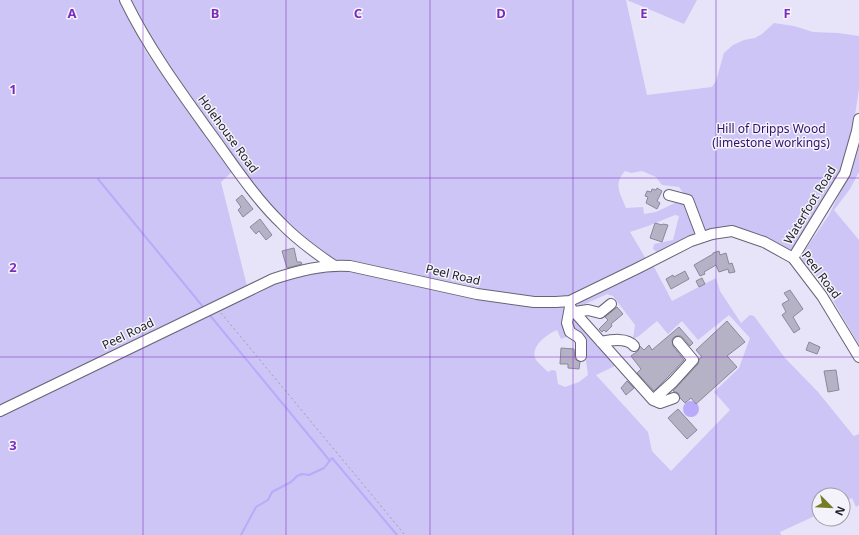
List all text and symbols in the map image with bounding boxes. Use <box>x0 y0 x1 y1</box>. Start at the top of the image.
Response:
text: A <box>68 4 77 22</box>
text: B <box>211 4 219 22</box>
text: C <box>354 4 362 22</box>
text: D <box>496 4 506 22</box>
text: E <box>640 4 648 22</box>
text: F <box>783 4 791 22</box>
text: 1 <box>9 80 17 98</box>
street label: Holehouse Road <box>194 91 262 176</box>
park label: Hill of Dripps Wood (limestone workings) <box>712 120 830 151</box>
street label: Waterfoot Road <box>779 162 840 247</box>
street label: Peel Road <box>798 247 845 302</box>
text: 2 <box>9 258 17 276</box>
street label: Peel Road <box>424 260 482 289</box>
street label: Peel Road <box>99 314 157 353</box>
text: 3 <box>9 436 17 454</box>
north arrow <box>811 487 851 527</box>
text: N <box>832 504 849 518</box>

